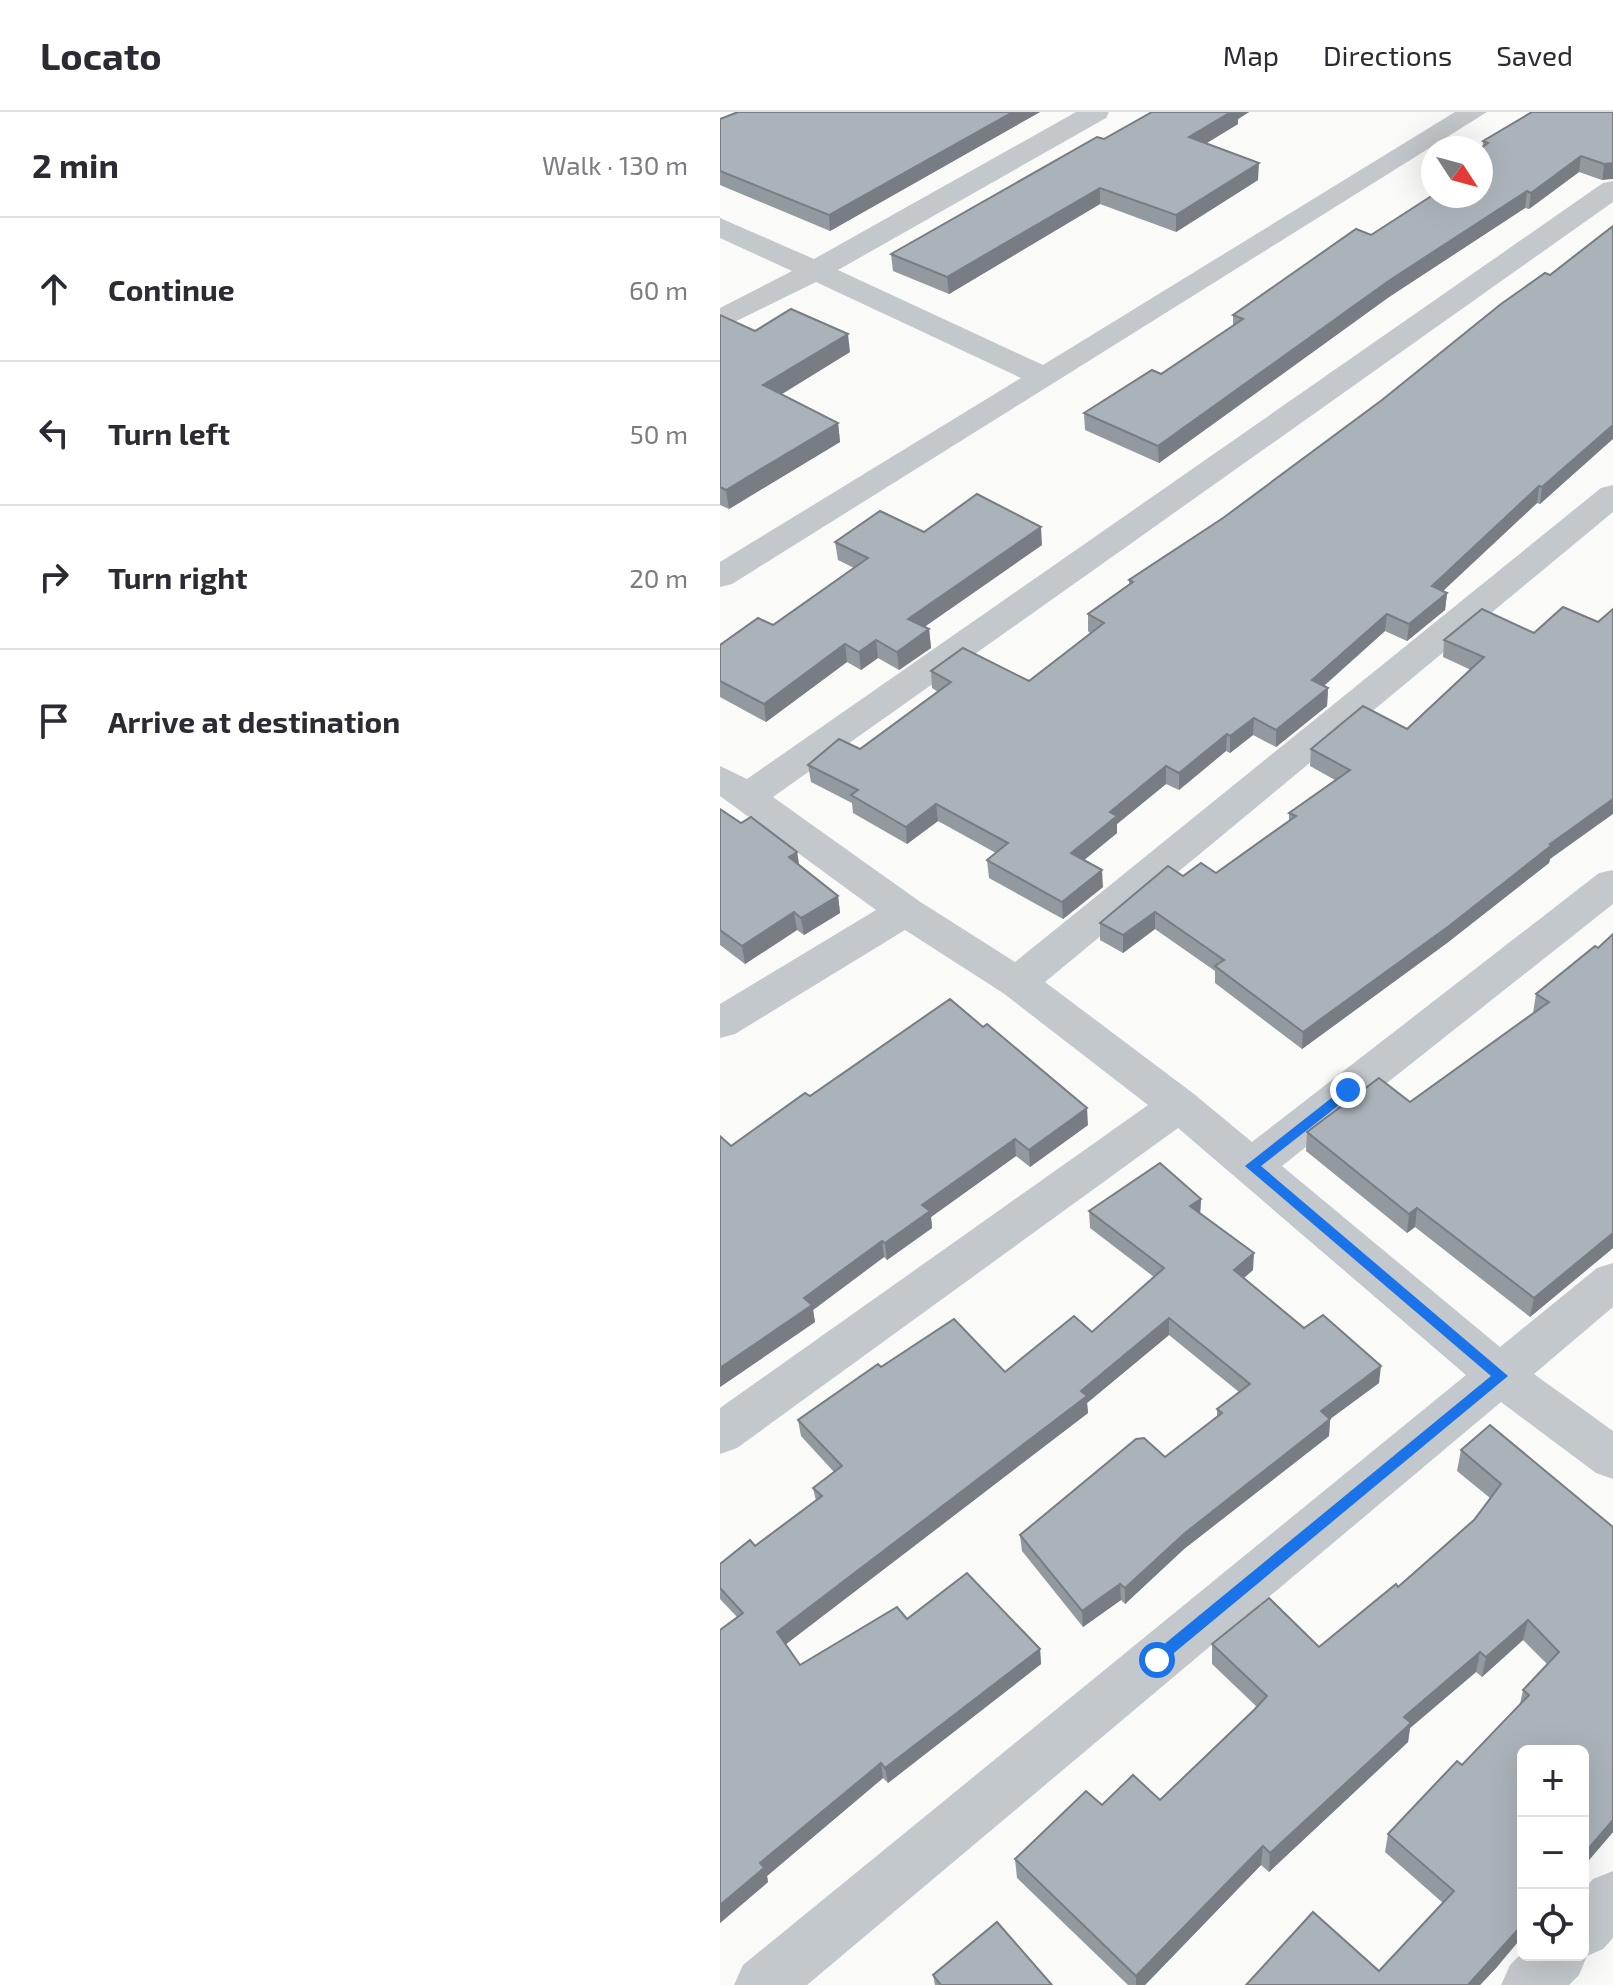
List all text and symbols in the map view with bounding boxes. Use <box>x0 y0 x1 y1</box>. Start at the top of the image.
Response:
text: Locato <box>40 32 162 78</box>
text: Map <box>1223 38 1279 72</box>
text: Directions <box>1323 38 1452 72</box>
text: Saved <box>1496 38 1573 72</box>
north arrow <box>1421 136 1493 208</box>
text: 2 min <box>32 144 119 185</box>
text: Walk · 130 m <box>542 149 688 180</box>
icon: ahead <box>32 267 76 311</box>
text: Continue <box>108 271 235 307</box>
text: 60 m <box>629 274 688 305</box>
icon: left <box>32 411 76 455</box>
text: Turn left <box>108 415 230 451</box>
text: 50 m <box>630 418 688 449</box>
icon: right <box>32 555 76 599</box>
text: Turn right <box>108 559 248 595</box>
text: 20 m <box>629 562 688 593</box>
icon: arrive <box>32 699 76 743</box>
text: Arrive at destination <box>108 703 400 739</box>
route end <box>1330 1072 1366 1108</box>
route start <box>1139 1642 1175 1678</box>
map controls <box>1517 1745 1589 1961</box>
button: + <box>1517 1745 1589 1817</box>
button: − <box>1517 1817 1589 1889</box>
button: locate <box>1517 1889 1589 1961</box>

